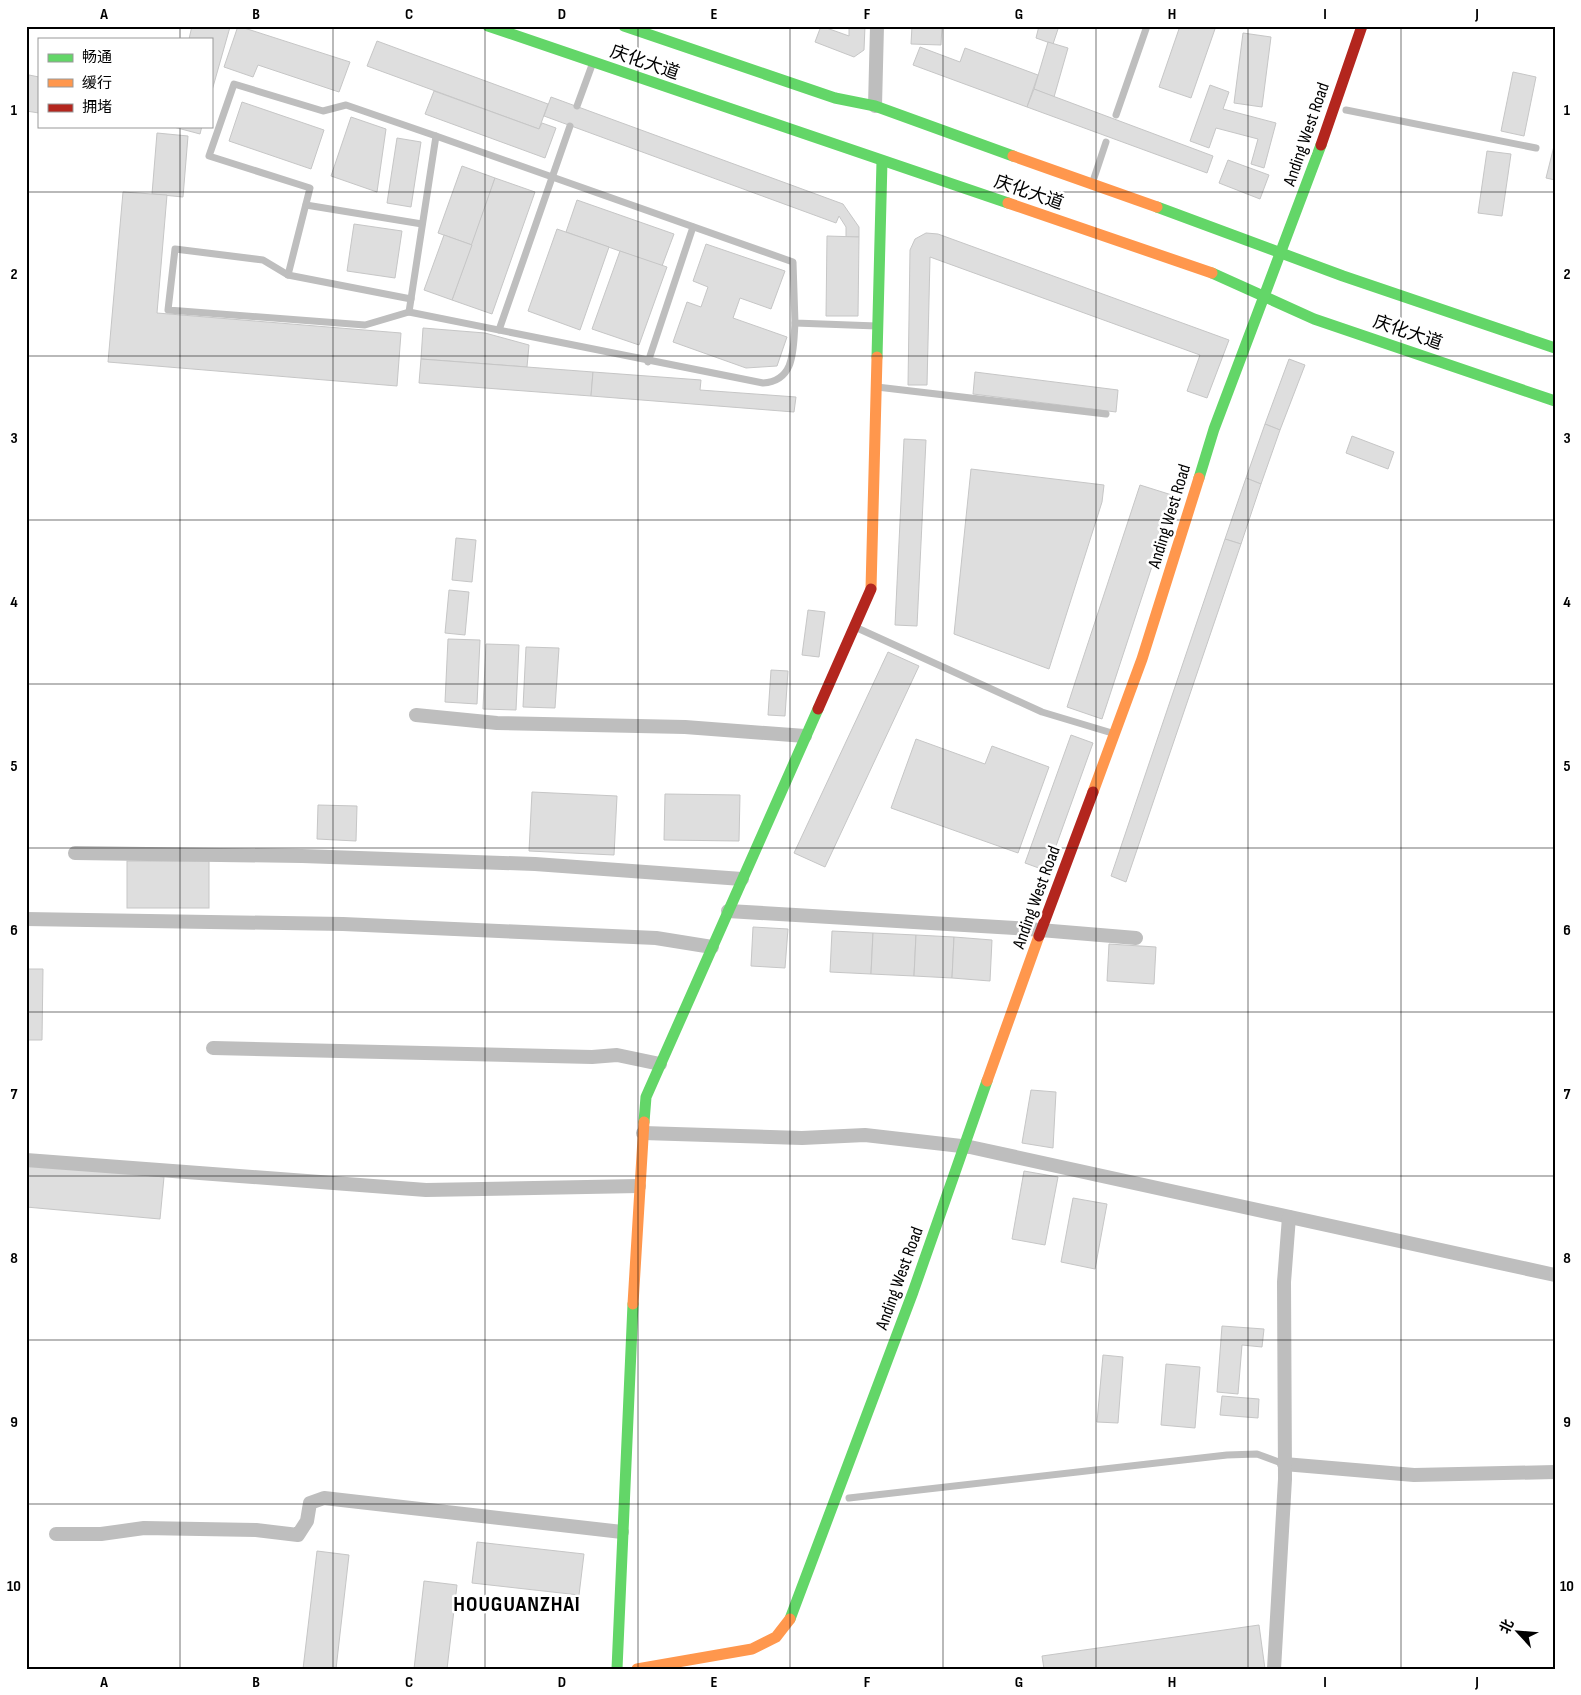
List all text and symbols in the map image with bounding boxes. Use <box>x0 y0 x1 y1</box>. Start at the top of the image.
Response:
text: A <box>99 5 108 24</box>
text: B <box>252 5 260 24</box>
text: C <box>405 5 413 24</box>
text: D <box>558 5 566 24</box>
text: E <box>711 5 718 24</box>
text: F <box>864 5 871 24</box>
text: G <box>1015 5 1023 24</box>
text: H <box>1168 5 1176 24</box>
text: I <box>1323 5 1327 24</box>
text: J <box>1474 5 1479 24</box>
legend <box>38 38 212 128</box>
street label: 庆化大道 <box>607 41 682 84</box>
text: 畅通 <box>82 48 112 67</box>
text: 缓行 <box>82 74 112 93</box>
street label: Anding West Road <box>1279 80 1334 189</box>
text: 拥堵 <box>82 98 112 117</box>
text: 1 <box>11 101 18 120</box>
text: 1 <box>1564 101 1571 120</box>
street label: 庆化大道 <box>991 171 1066 214</box>
text: 2 <box>10 265 18 284</box>
text: 2 <box>1563 265 1571 284</box>
street label: 庆化大道 <box>1370 311 1445 354</box>
text: 3 <box>10 429 18 448</box>
text: 3 <box>1563 429 1571 448</box>
street label: Anding West Road <box>1143 462 1195 572</box>
text: 4 <box>10 593 18 612</box>
text: 4 <box>1563 593 1571 612</box>
text: 5 <box>10 757 18 776</box>
text: 5 <box>1563 757 1571 776</box>
street label: Anding West Road <box>1008 843 1065 952</box>
text: 6 <box>10 921 18 940</box>
text: 6 <box>1563 921 1571 940</box>
text: 7 <box>11 1085 18 1104</box>
text: 7 <box>1564 1085 1571 1104</box>
street label: Anding West Road <box>871 1224 928 1333</box>
text: 8 <box>10 1249 18 1268</box>
text: 8 <box>1563 1249 1571 1268</box>
text: 9 <box>10 1413 18 1432</box>
text: 9 <box>1563 1413 1571 1432</box>
text: 10 <box>7 1577 21 1596</box>
text: 10 <box>1560 1577 1574 1596</box>
district label: HOUGUANZHAI <box>453 1591 581 1618</box>
north arrow <box>1494 1608 1544 1658</box>
text: 北 <box>1496 1617 1517 1637</box>
text: A <box>99 1673 108 1692</box>
text: B <box>252 1673 260 1692</box>
text: C <box>405 1673 413 1692</box>
text: D <box>558 1673 566 1692</box>
text: E <box>711 1673 718 1692</box>
text: F <box>864 1673 871 1692</box>
text: G <box>1015 1673 1023 1692</box>
text: H <box>1168 1673 1176 1692</box>
text: I <box>1323 1673 1327 1692</box>
text: J <box>1474 1673 1479 1692</box>

